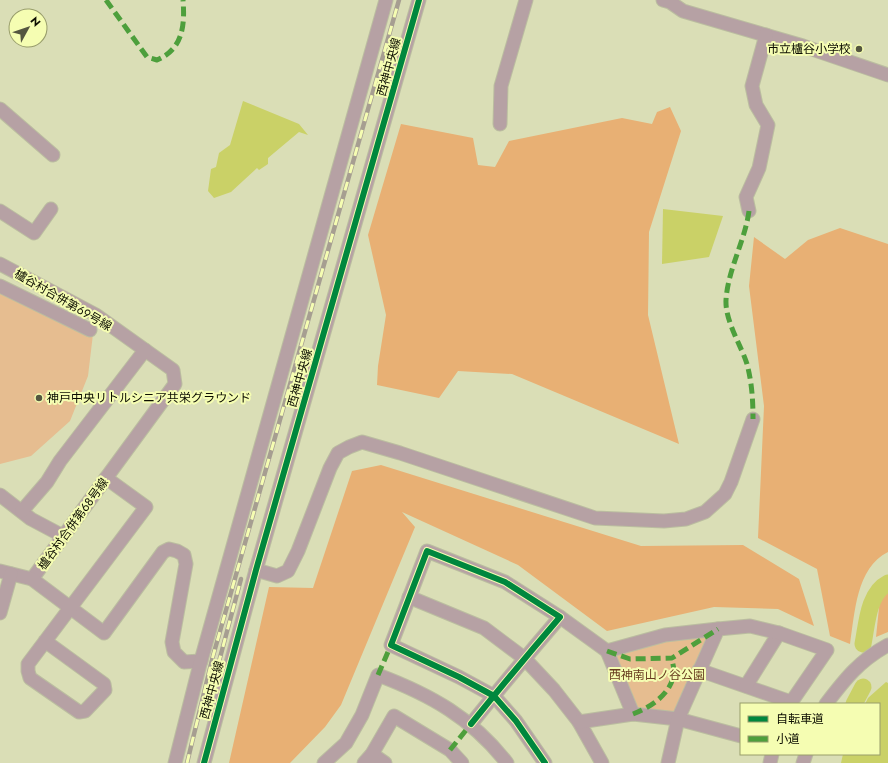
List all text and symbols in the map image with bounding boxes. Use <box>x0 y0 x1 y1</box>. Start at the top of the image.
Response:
north arrow <box>8 8 48 48</box>
text: N <box>27 13 45 30</box>
street label: 西神中央線 <box>373 36 405 98</box>
place label: 市立櫨谷小学校 <box>767 40 851 58</box>
marker: 市立櫨谷小学校 <box>854 44 864 54</box>
street label: 櫨谷村合併第６９号線 <box>11 265 115 335</box>
street label: 西神中央線 <box>283 347 317 409</box>
place label: 神戸中央リトルシニア共栄グラウンド <box>47 389 251 407</box>
marker: 神戸中央リトルシニア共栄グラウンド <box>34 393 44 403</box>
street label: 櫨谷村合併第６８号線 <box>33 474 113 574</box>
street label: 西神中央線 <box>196 659 228 721</box>
park label: 西神南山ノ谷公園 <box>609 666 705 684</box>
legend <box>740 703 880 755</box>
text: 自転車道 <box>776 710 824 728</box>
text: 小道 <box>776 730 800 748</box>

